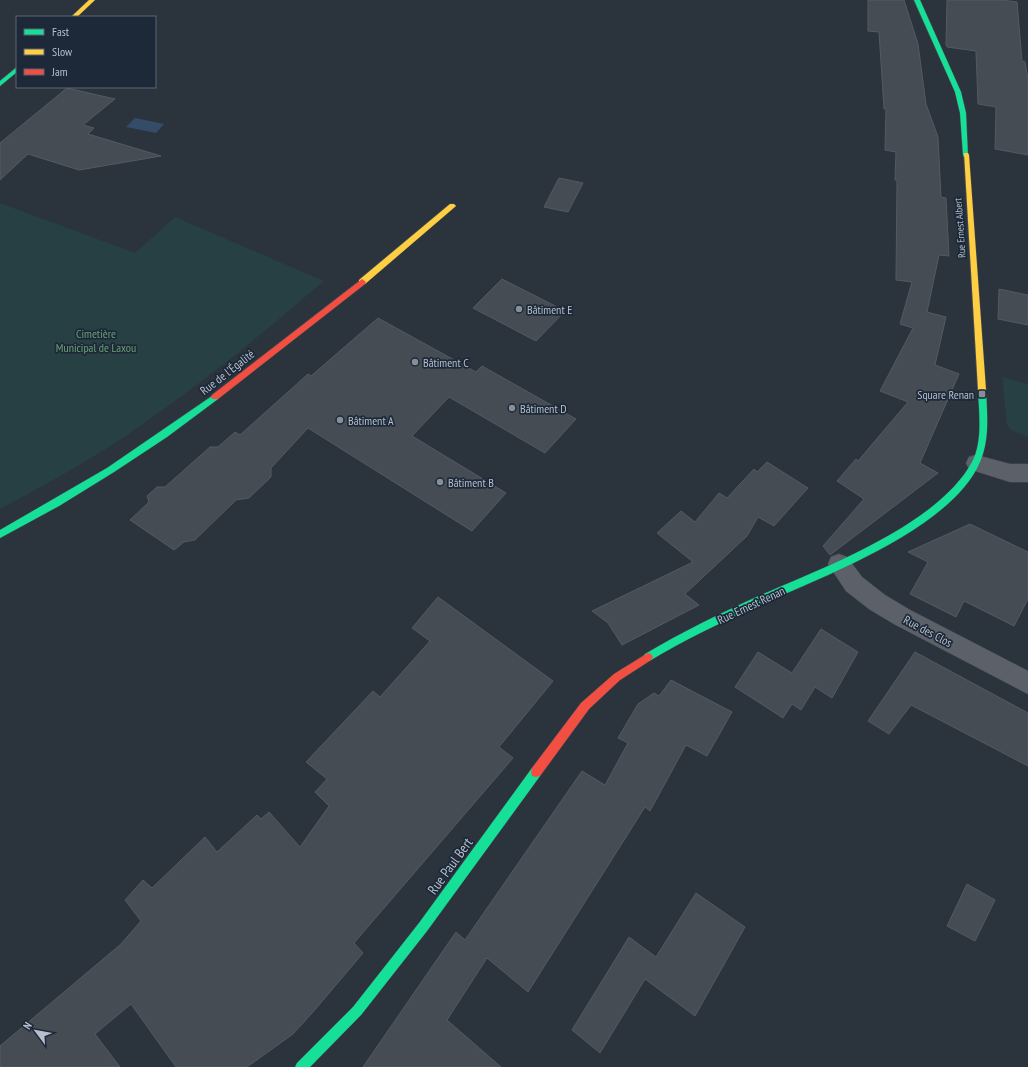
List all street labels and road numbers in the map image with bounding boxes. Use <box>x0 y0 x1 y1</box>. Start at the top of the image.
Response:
street label: Rue Ernest Albert <box>951 197 969 258</box>
street label: Rue de l'Égalité <box>197 346 257 398</box>
street label: Rue Ernest Renan <box>715 583 787 627</box>
street label: Rue des Clos <box>901 612 955 650</box>
street label: Rue Paul Bert <box>423 834 477 898</box>

